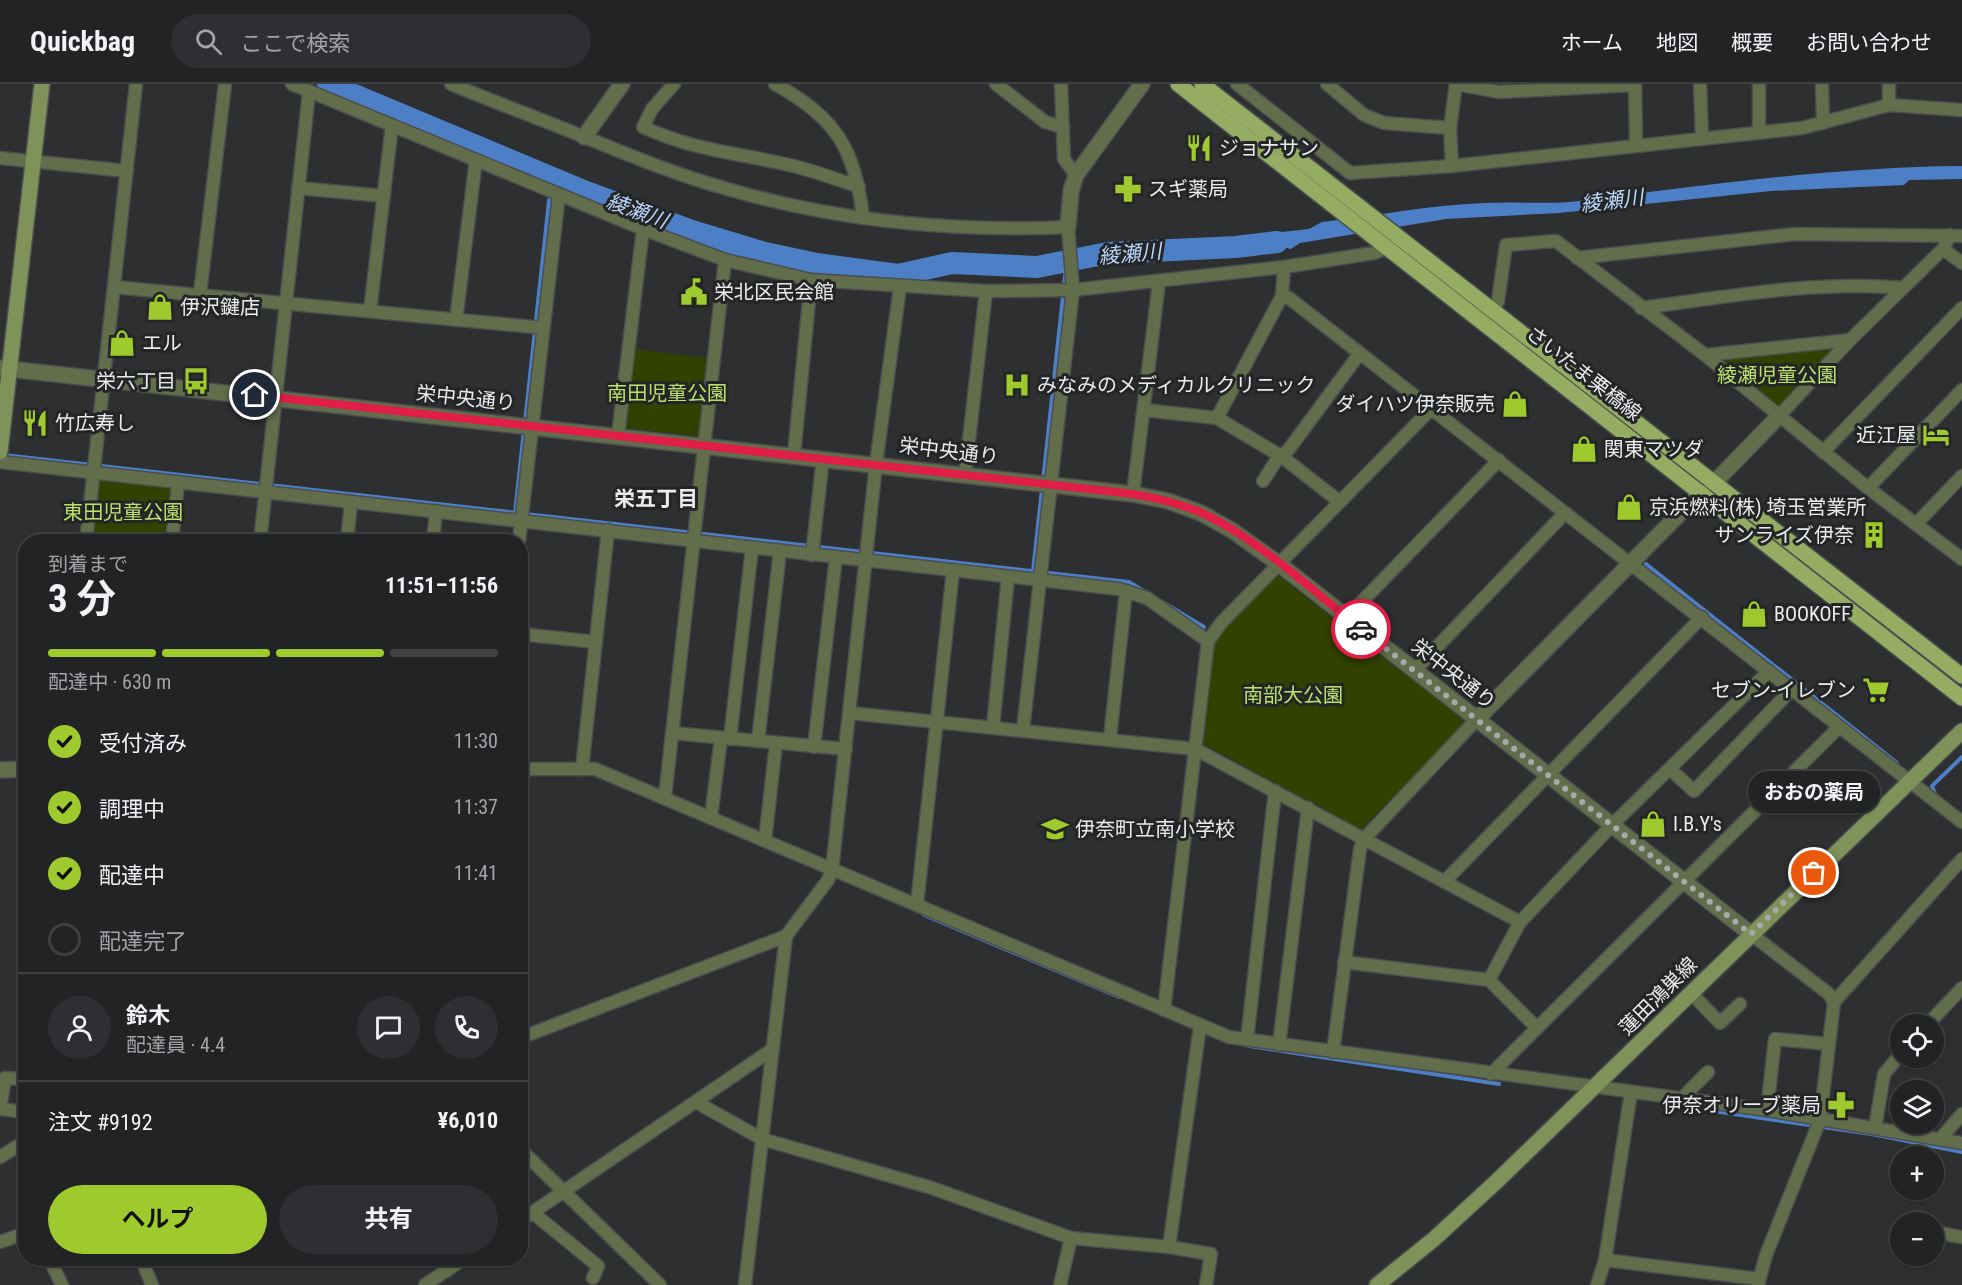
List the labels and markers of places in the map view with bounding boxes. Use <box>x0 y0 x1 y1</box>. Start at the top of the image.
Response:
restaurant icon: ジョナサン <box>1184 133 1214 163</box>
place label: ジョナサン <box>1219 136 1319 160</box>
pharmacy icon: スギ薬局 <box>1113 174 1143 204</box>
place label: スギ薬局 <box>1148 177 1228 201</box>
public building icon: 栄北区民会館 <box>679 277 709 307</box>
place label: 栄北区民会館 <box>714 280 834 304</box>
shop icon: 伊沢鍵店 <box>145 292 175 322</box>
place label: 伊沢鍵店 <box>180 295 260 319</box>
shop icon: エル <box>107 328 137 358</box>
place label: エル <box>142 331 182 355</box>
bus stop icon: 栄六丁目 <box>181 366 211 396</box>
place label: 栄六丁目 <box>96 369 176 393</box>
pin <box>229 369 280 420</box>
hospital icon: みなみのメディカルクリニック <box>1002 370 1032 400</box>
place label: みなみのメディカルクリニック <box>1037 373 1316 397</box>
shop icon: ダイハツ伊奈販売 <box>1500 389 1530 419</box>
place label: ダイハツ伊奈販売 <box>1335 392 1495 416</box>
restaurant icon: 竹広寿し <box>20 408 50 438</box>
place label: 竹広寿し <box>55 411 135 435</box>
hotel icon: 近江屋 <box>1921 420 1951 450</box>
place label: 近江屋 <box>1856 423 1916 447</box>
shop icon: 関東マツダ <box>1569 434 1599 464</box>
place label: 関東マツダ <box>1604 437 1704 461</box>
shop icon: 京浜燃料(株) 埼玉営業所 <box>1614 492 1644 522</box>
place label: 京浜燃料(株) 埼玉営業所 <box>1649 495 1866 519</box>
building icon: サンライズ伊奈 <box>1859 520 1889 550</box>
place label: サンライズ伊奈 <box>1715 523 1854 547</box>
shop icon: BOOKOFF <box>1739 599 1769 629</box>
place label: BOOKOFF <box>1774 602 1851 626</box>
supermarket icon: セブン-イレブン <box>1861 675 1891 705</box>
place label: セブン-イレブン <box>1711 678 1856 702</box>
callout: おおの薬局 <box>1748 771 1880 813</box>
shop icon: I.B.Y's <box>1638 809 1668 839</box>
place label: I.B.Y's <box>1673 812 1722 836</box>
school or university icon: 伊奈町立南小学校 <box>1040 814 1070 844</box>
place label: 伊奈町立南小学校 <box>1075 817 1235 841</box>
pin <box>1788 847 1839 898</box>
pharmacy icon: 伊奈オリーブ薬局 <box>1826 1090 1856 1120</box>
place label: 伊奈オリーブ薬局 <box>1662 1093 1821 1117</box>

